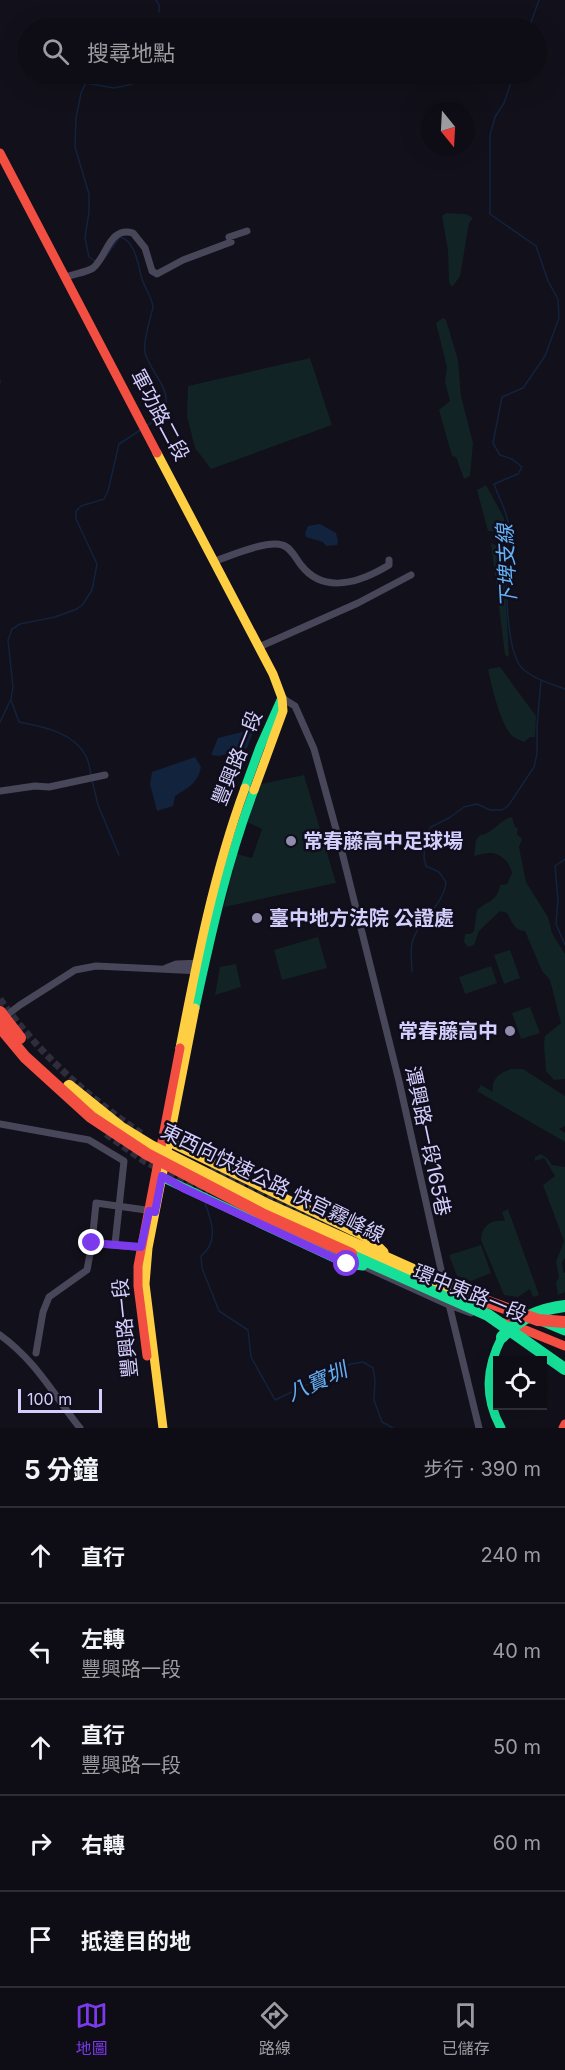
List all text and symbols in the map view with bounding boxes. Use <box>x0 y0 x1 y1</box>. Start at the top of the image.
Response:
search box <box>18 18 547 84</box>
icon: search <box>39 35 72 68</box>
text: 搜尋地點 <box>87 40 175 66</box>
north arrow <box>421 102 475 156</box>
street label: 軍功路二段 <box>126 365 194 465</box>
water label: 下埤支線 <box>492 521 521 609</box>
street label: 豐興路一段 <box>207 707 267 809</box>
place label: 常春藤高中足球場 <box>303 829 463 853</box>
marker: 常春藤高中足球場 <box>284 834 298 848</box>
place label: 臺中地方法院 公證處 <box>269 906 454 930</box>
marker: 臺中地方法院 公證處 <box>250 911 264 925</box>
place label: 常春藤高中 <box>398 1019 498 1043</box>
marker: 常春藤高中 <box>503 1024 517 1038</box>
street label: 潭興路一段165巷 <box>400 1064 456 1218</box>
street label: 東西向快速公路 快官霧峰線 <box>157 1118 389 1248</box>
route end <box>78 1229 104 1255</box>
route start <box>333 1250 359 1276</box>
street label: 環中東路一段 <box>410 1259 530 1327</box>
street label: 豐興路一段 <box>108 1277 142 1379</box>
water label: 八寶圳 <box>283 1356 353 1406</box>
map controls <box>493 1356 547 1410</box>
button: locate <box>493 1356 547 1410</box>
scale bar <box>18 1386 102 1414</box>
text: 100 m <box>27 1389 72 1409</box>
text: 5 分鐘 <box>24 1454 99 1485</box>
text: 步行 · 390 m <box>423 1457 541 1481</box>
icon: ahead <box>24 1539 57 1572</box>
text: 240 m <box>480 1543 541 1567</box>
text: 直行 <box>81 1544 125 1570</box>
text: 左轉 <box>81 1626 125 1652</box>
icon: left <box>24 1635 57 1668</box>
text: 40 m <box>492 1639 541 1663</box>
text: 豐興路一段 <box>81 1657 181 1681</box>
text: 直行 <box>81 1722 125 1748</box>
icon: ahead <box>24 1731 57 1764</box>
text: 50 m <box>493 1735 541 1759</box>
text: 豐興路一段 <box>81 1753 181 1777</box>
icon: right <box>24 1827 57 1860</box>
text: 60 m <box>493 1831 541 1855</box>
text: 右轉 <box>81 1832 125 1858</box>
icon: arrive <box>24 1923 57 1956</box>
text: 抵達目的地 <box>81 1928 191 1954</box>
tab: 地圖 <box>75 1999 108 2059</box>
tab: 路線 <box>258 1999 291 2059</box>
tab: 已儲存 <box>442 1999 490 2059</box>

